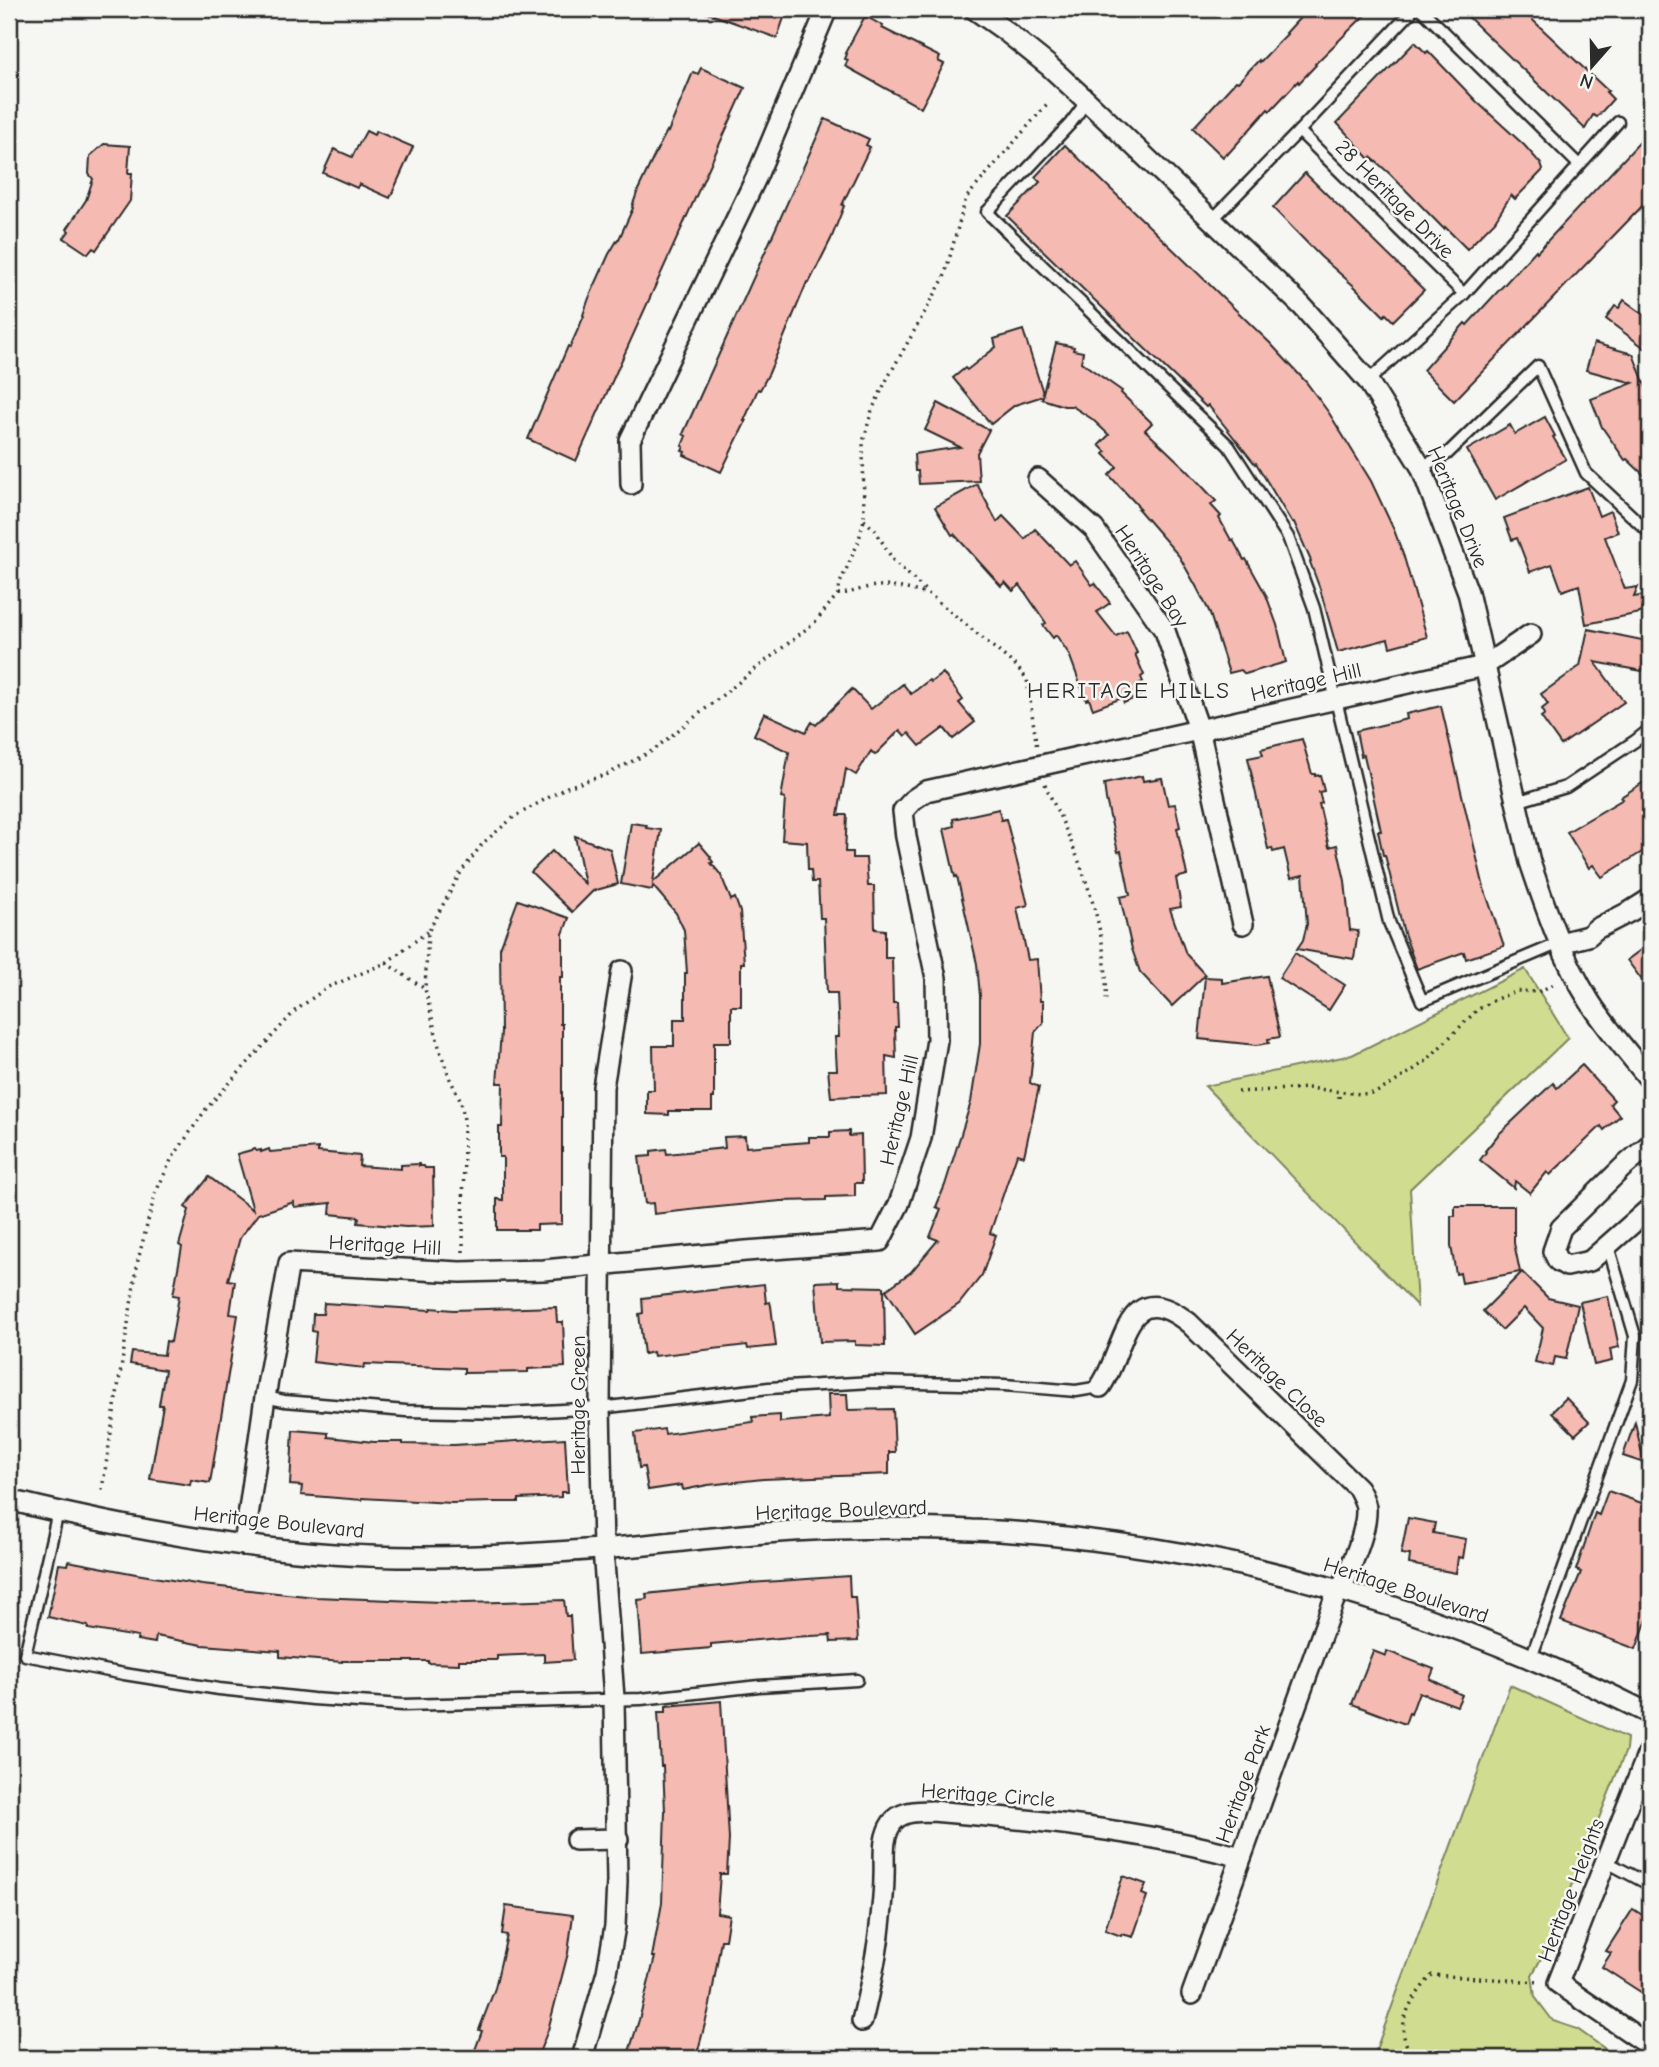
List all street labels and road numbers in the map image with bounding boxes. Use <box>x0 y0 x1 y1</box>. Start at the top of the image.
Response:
street label: 28 Heritage Drive <box>1331 135 1459 263</box>
street label: Heritage Drive <box>1423 443 1493 571</box>
street label: Heritage Bay <box>1110 520 1194 632</box>
street label: Heritage Hill <box>1248 658 1364 706</box>
street label: Heritage Hill <box>875 1052 923 1168</box>
street label: Heritage Hill <box>328 1230 442 1260</box>
street label: Heritage Close <box>1221 1324 1333 1432</box>
street label: Heritage Green <box>566 1335 590 1475</box>
street label: Heritage Boulevard <box>755 1495 927 1525</box>
street label: Heritage Boulevard <box>192 1501 366 1543</box>
street label: Heritage Boulevard <box>1321 1552 1491 1628</box>
street label: Heritage Park <box>1211 1722 1275 1846</box>
street label: Heritage Circle <box>920 1778 1056 1812</box>
street label: Heritage Heights <box>1533 1815 1609 1965</box>

